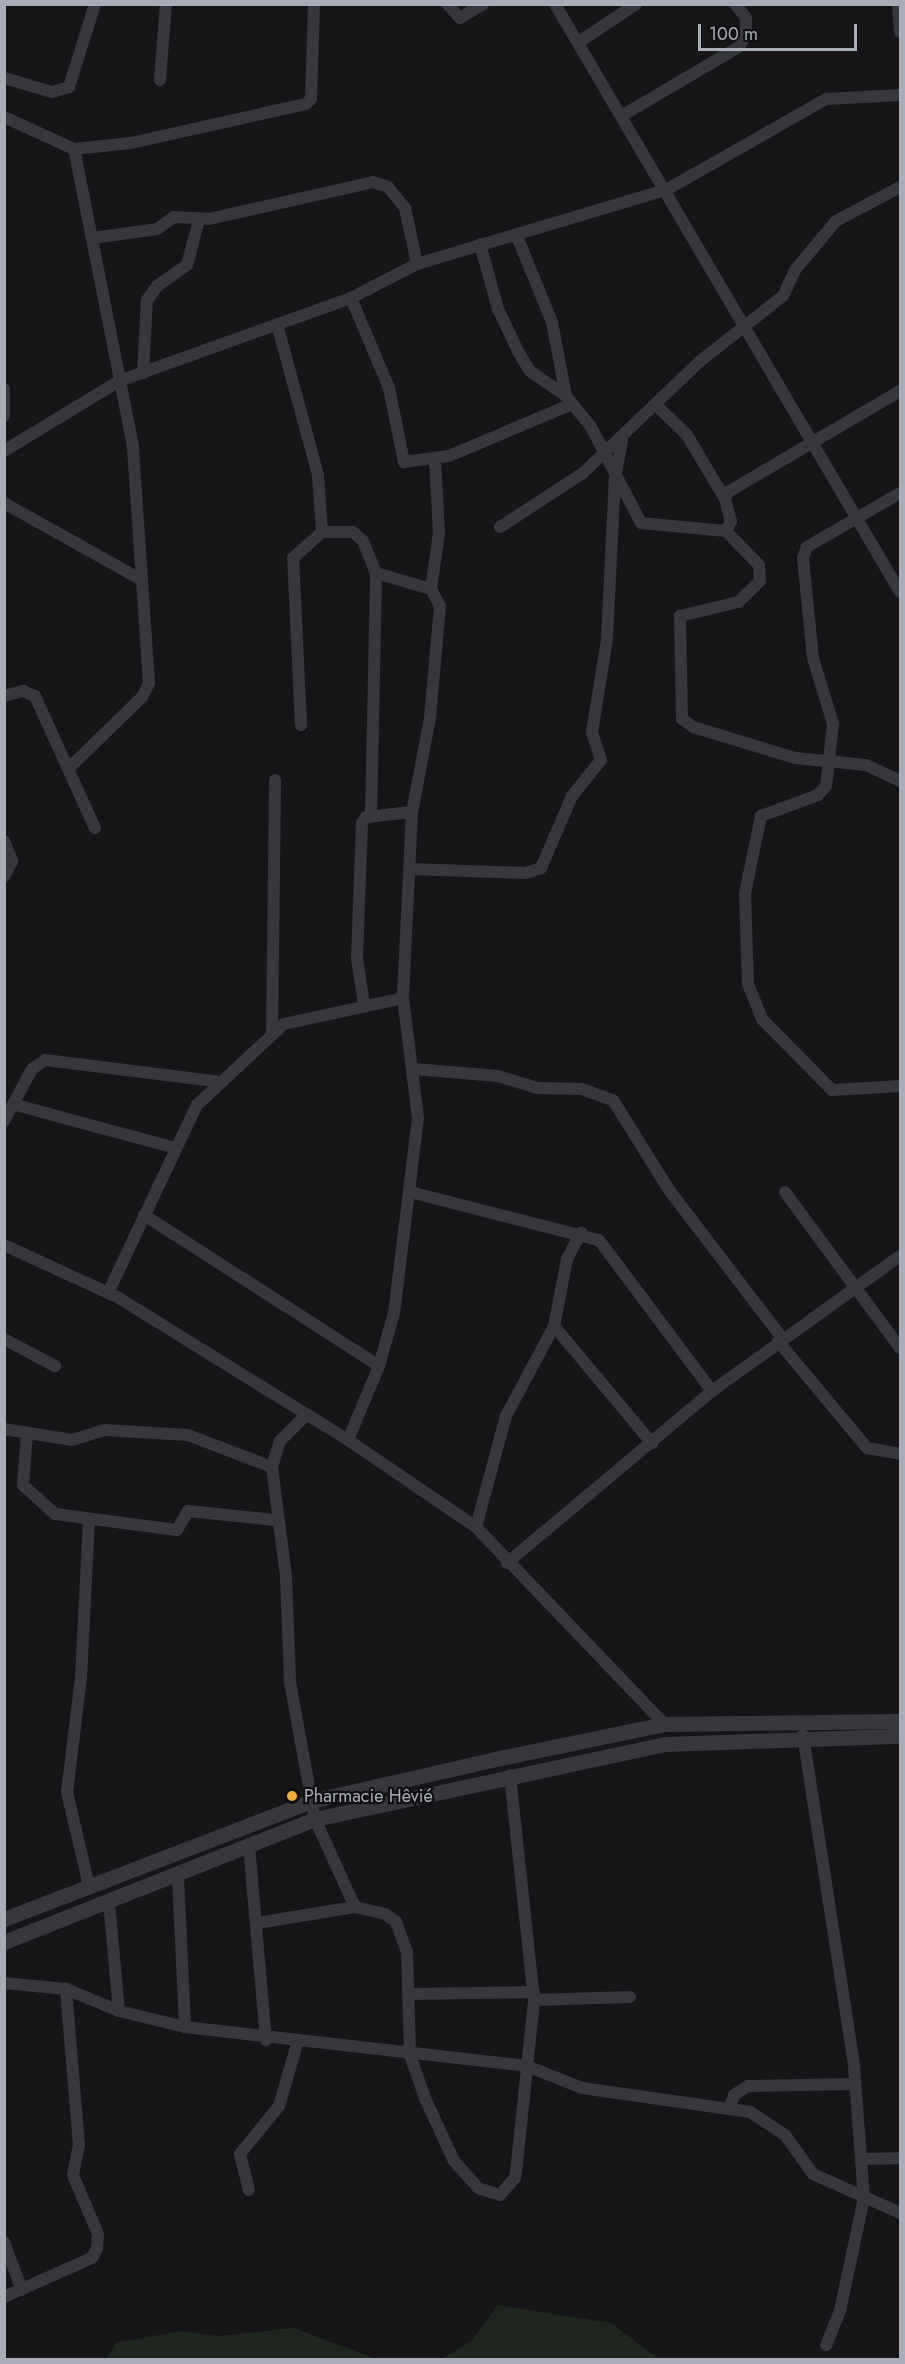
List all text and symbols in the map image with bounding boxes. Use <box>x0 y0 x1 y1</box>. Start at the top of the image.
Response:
scale bar <box>701 12 860 50</box>
text: 100 m <box>709 21 758 47</box>
place label: Pharmacie Hêvié <box>304 1785 433 1807</box>
marker: Pharmacie Hêvié <box>285 1789 299 1803</box>

